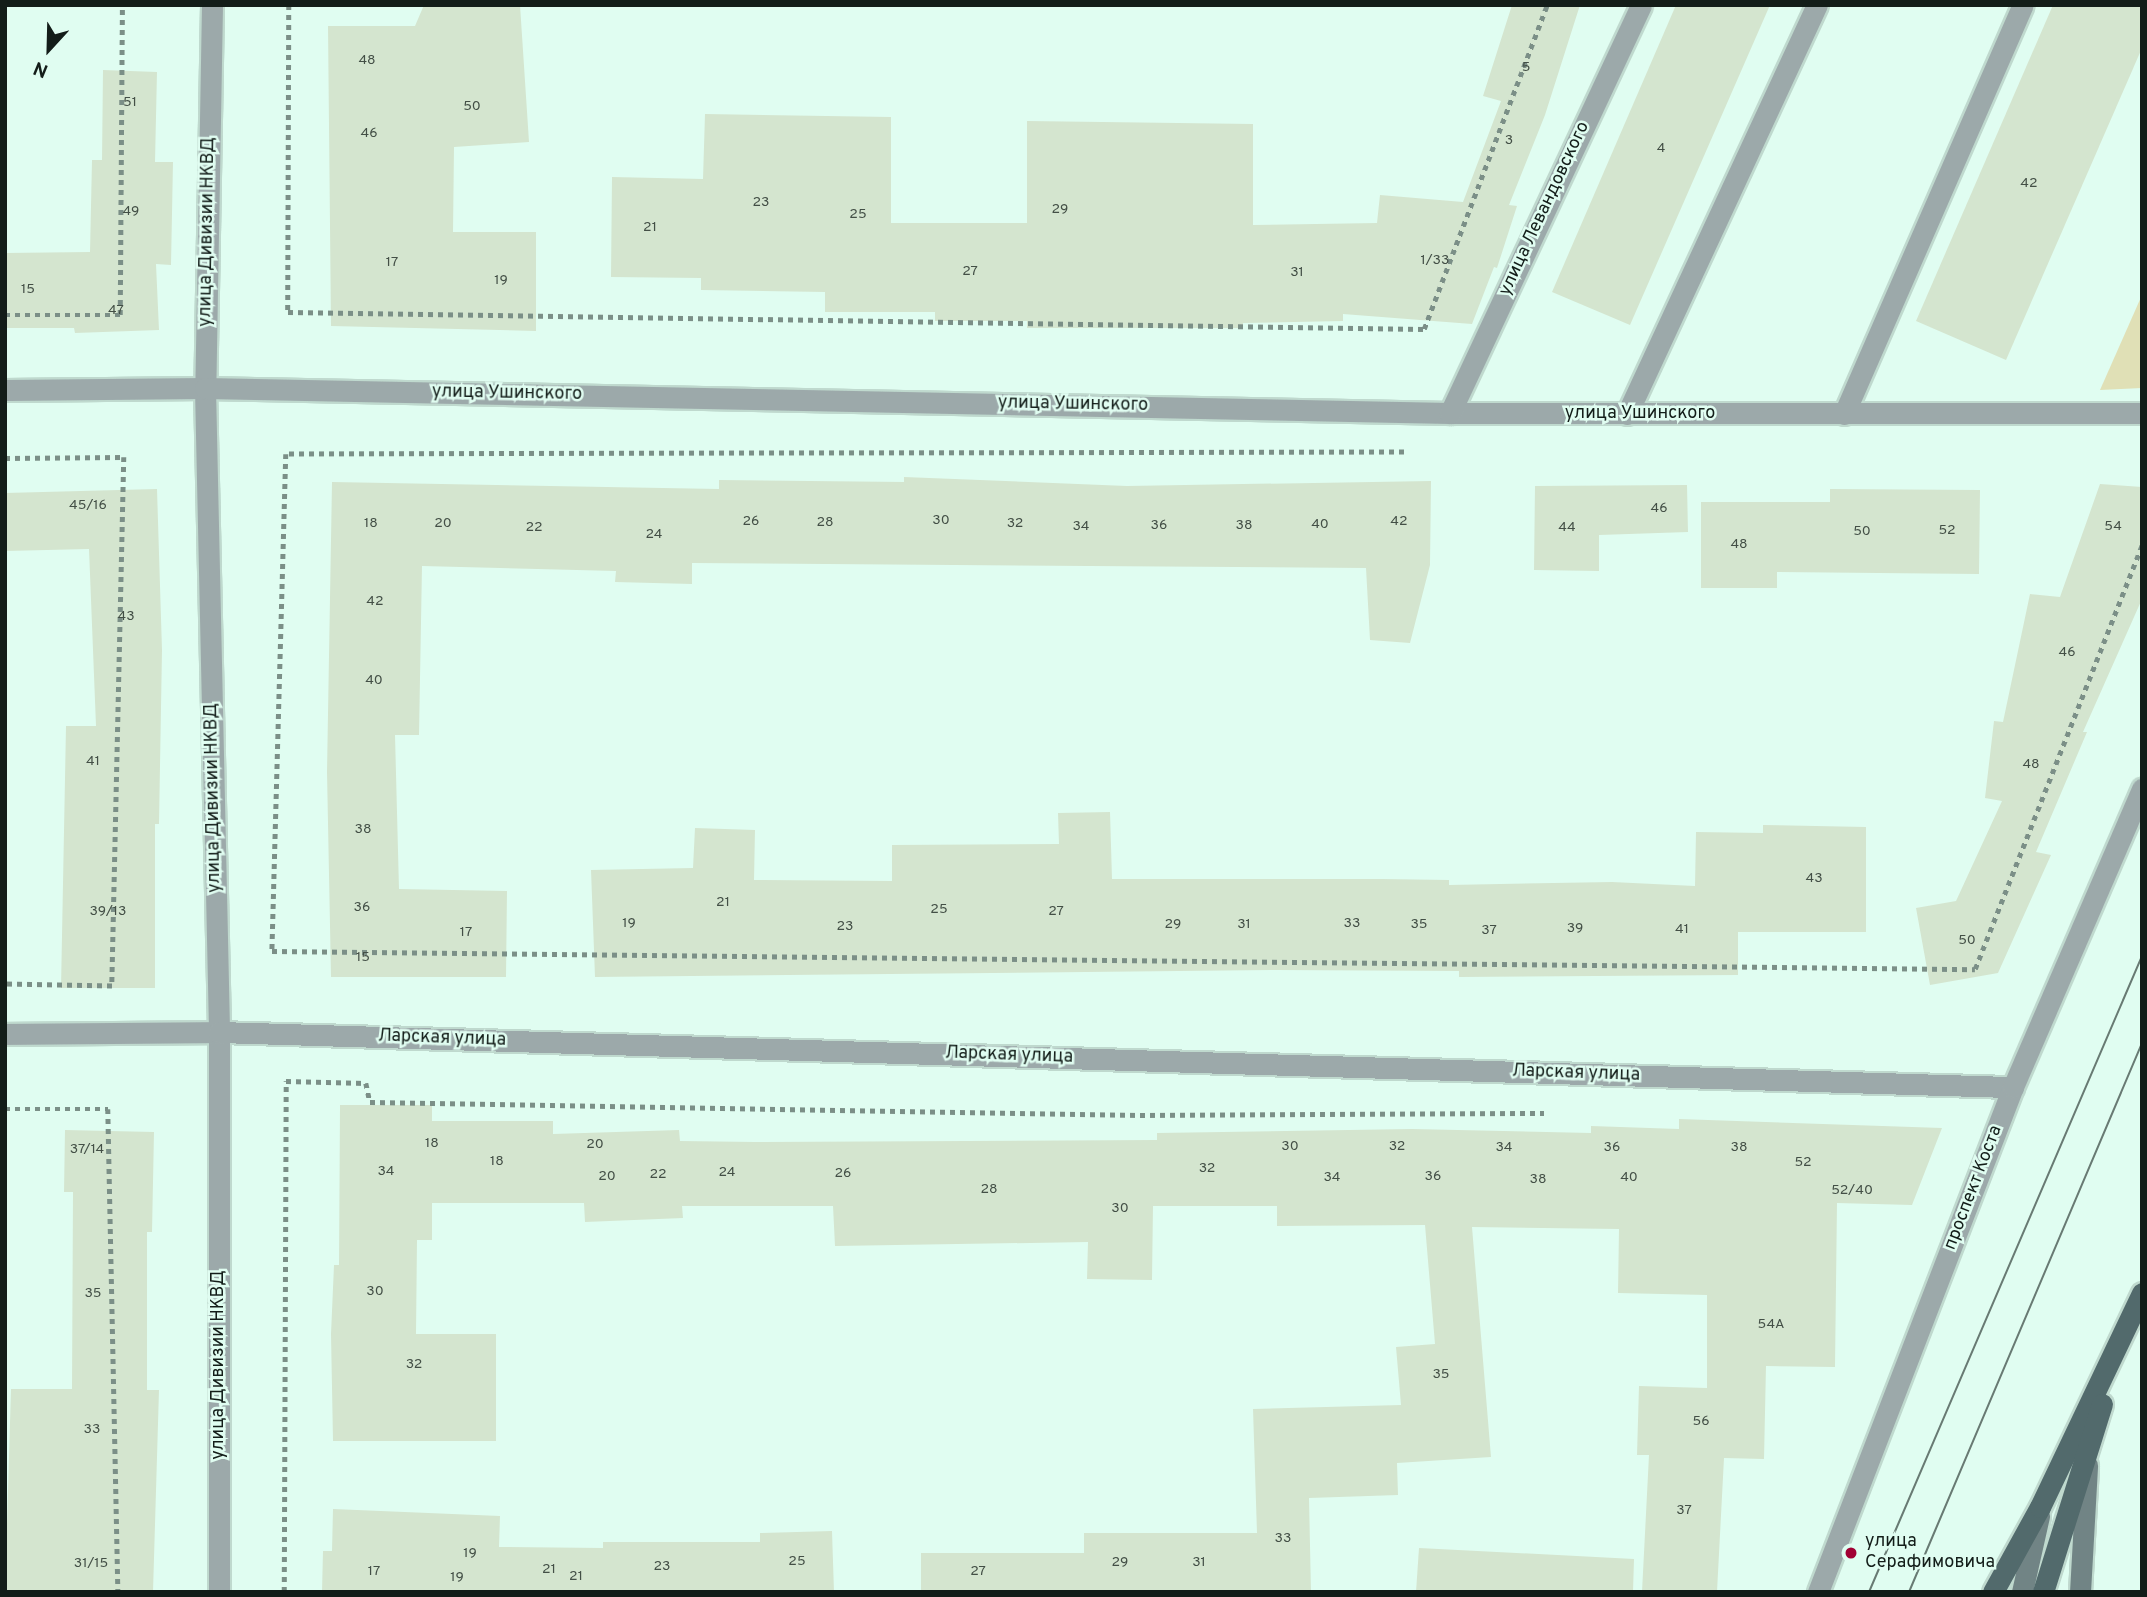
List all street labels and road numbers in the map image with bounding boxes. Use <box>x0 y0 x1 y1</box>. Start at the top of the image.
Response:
street label: улица Левандовского <box>1495 119 1595 299</box>
street label: улица Дивизии НКВД <box>196 137 220 327</box>
street label: улица Ушинского <box>432 382 582 406</box>
street label: улица Ушинского <box>998 393 1148 417</box>
street label: улица Ушинского <box>1565 403 1715 425</box>
street label: улица Дивизии НКВД <box>202 703 226 893</box>
street label: Ларская улица <box>378 1026 506 1052</box>
street label: Ларская улица <box>945 1043 1073 1069</box>
street label: Ларская улица <box>1512 1061 1640 1087</box>
street label: проспект Коста <box>1940 1123 2008 1253</box>
street label: улица Дивизии НКВД <box>208 1270 230 1460</box>

